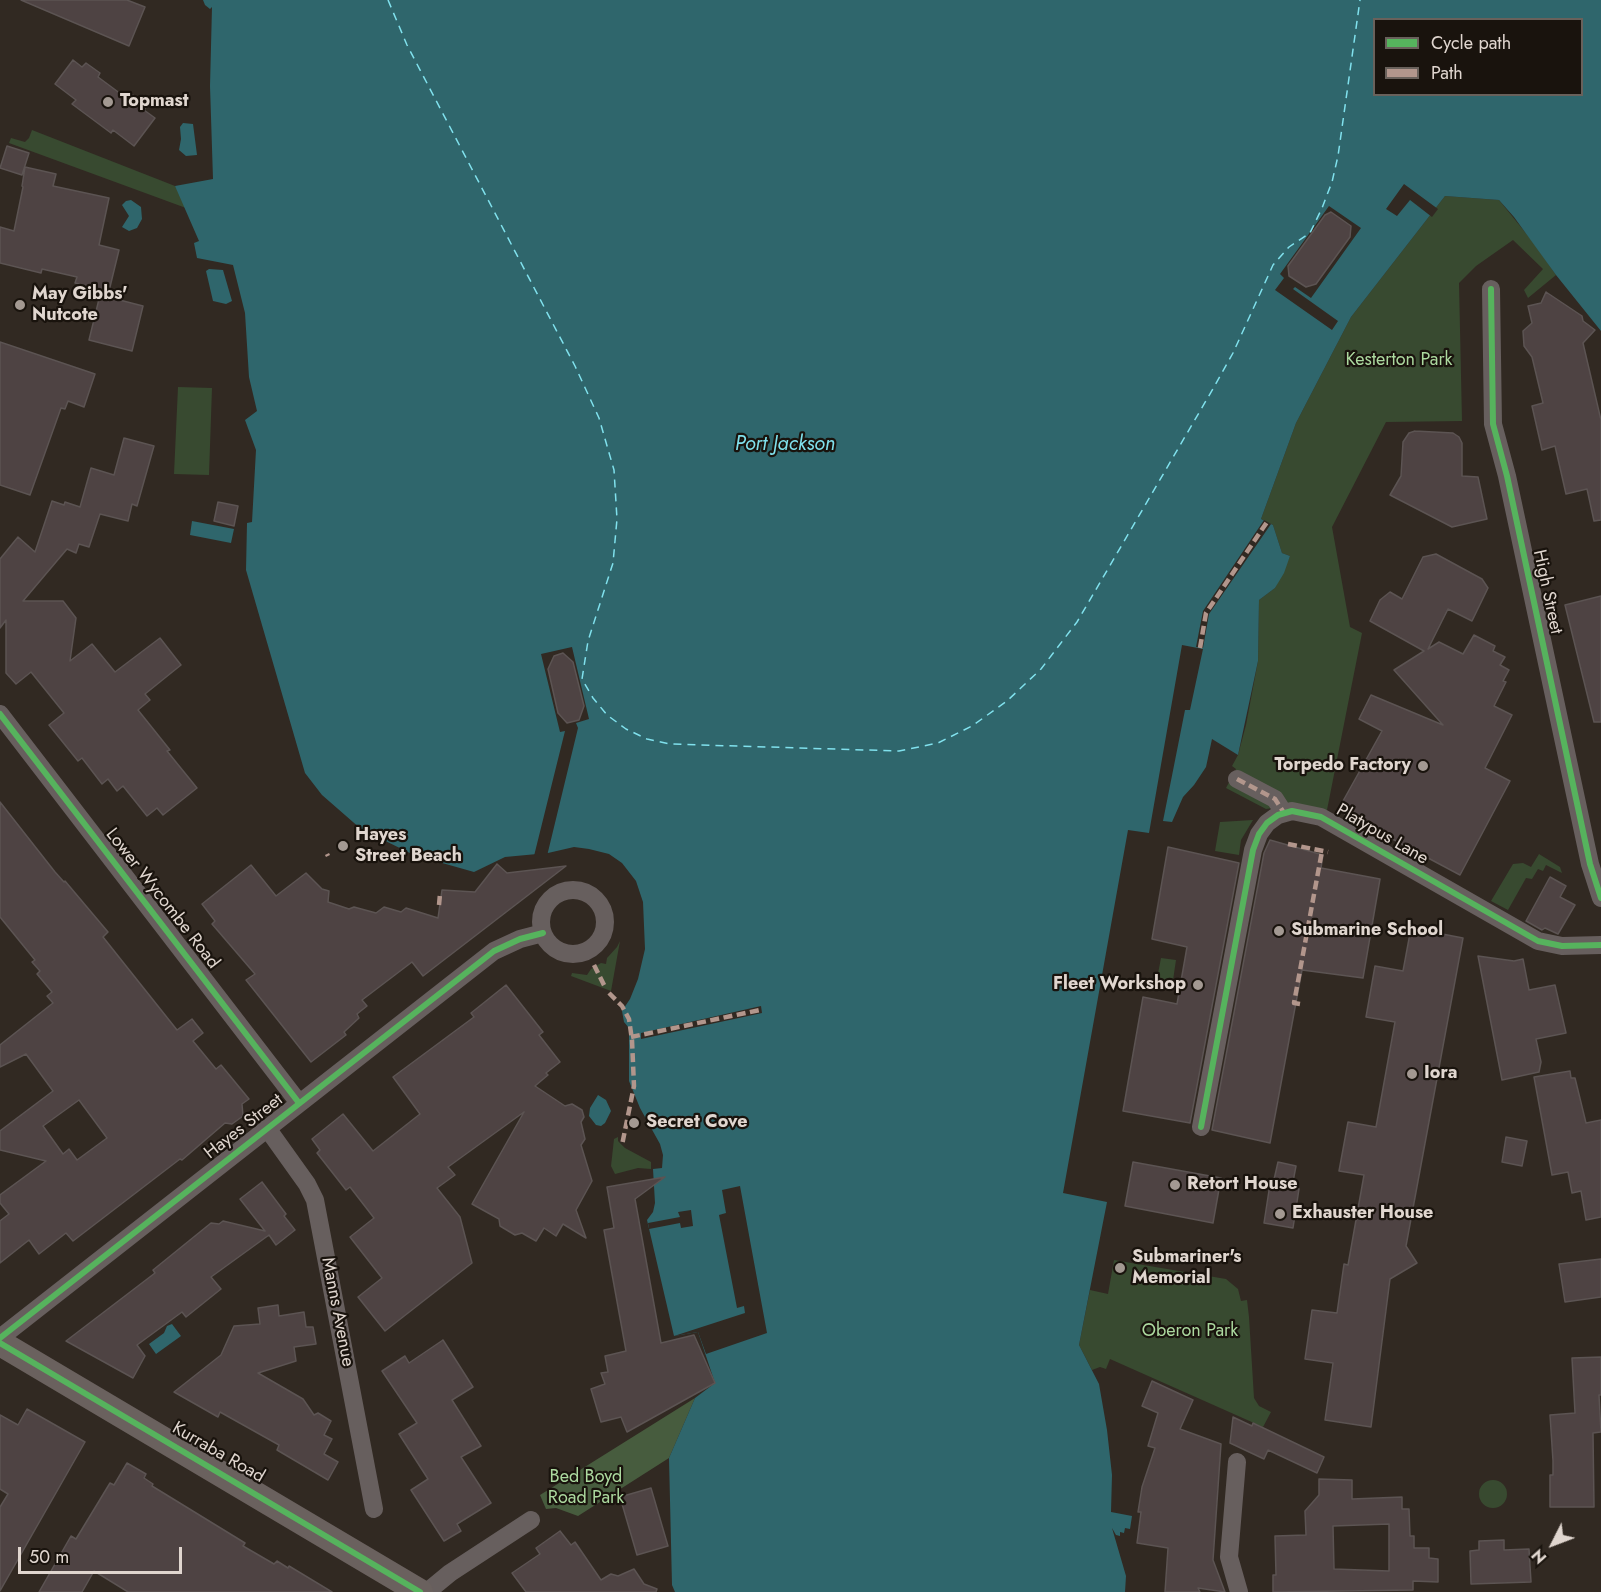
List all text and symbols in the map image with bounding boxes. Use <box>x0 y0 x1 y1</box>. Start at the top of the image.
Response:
legend <box>1373 18 1583 96</box>
text: Cycle path <box>1431 30 1511 56</box>
text: Path <box>1431 60 1463 86</box>
place label: Topmast <box>120 91 188 113</box>
marker: Topmast <box>101 95 115 109</box>
place label: May Gibbs' Nutcote <box>32 284 127 326</box>
marker: May Gibbs' Nutcote <box>13 298 27 312</box>
park label: Kesterton Park <box>1346 350 1452 372</box>
water label: Port Jackson <box>735 433 835 457</box>
street label: High Street <box>1528 548 1566 636</box>
place label: Torpedo Factory <box>1274 755 1411 777</box>
marker: Torpedo Factory <box>1416 759 1430 773</box>
street label: Platypus Lane <box>1332 800 1432 870</box>
street label: Lower Wycombe Road <box>100 825 224 973</box>
place label: Hayes Street Beach <box>355 825 462 868</box>
marker: Hayes Street Beach <box>336 839 350 853</box>
place label: Submarine School <box>1291 920 1443 942</box>
marker: Submarine School <box>1272 924 1286 938</box>
place label: Fleet Workshop <box>1053 974 1186 996</box>
marker: Fleet Workshop <box>1191 978 1205 992</box>
place label: Iora <box>1424 1063 1457 1085</box>
marker: Iora <box>1405 1067 1419 1081</box>
street label: Hayes Street <box>200 1090 288 1164</box>
place label: Secret Cove <box>646 1112 748 1134</box>
marker: Secret Cove <box>627 1116 641 1130</box>
place label: Retort House <box>1187 1174 1297 1196</box>
marker: Retort House <box>1168 1178 1182 1192</box>
place label: Exhauster House <box>1292 1203 1433 1225</box>
marker: Exhauster House <box>1273 1207 1287 1221</box>
place label: Submariner's Memorial <box>1132 1247 1242 1290</box>
street label: Manns Avenue <box>316 1256 358 1368</box>
marker: Submariner's Memorial <box>1113 1261 1127 1275</box>
park label: Oberon Park <box>1142 1321 1238 1343</box>
street label: Kurraba Road <box>168 1418 268 1488</box>
park label: Bed Boyd Road Park <box>548 1467 624 1510</box>
north arrow <box>1523 1514 1583 1574</box>
scale bar <box>21 1535 184 1573</box>
text: 50 m <box>29 1544 69 1570</box>
text: N <box>1526 1544 1552 1569</box>

